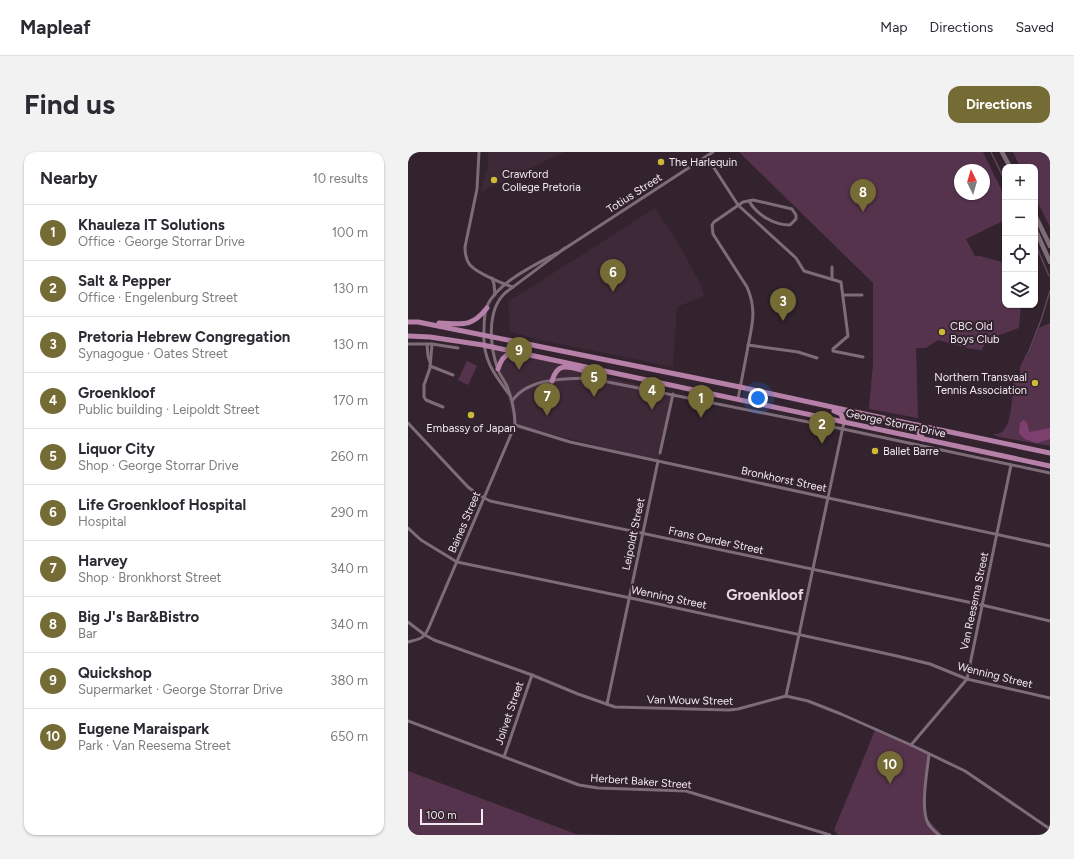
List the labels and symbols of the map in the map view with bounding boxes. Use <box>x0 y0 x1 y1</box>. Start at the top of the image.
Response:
place label: The Harlequin <box>669 156 737 169</box>
marker: The Harlequin <box>656 157 666 167</box>
north arrow <box>954 164 990 200</box>
place label: Crawford College Pretoria <box>502 168 581 194</box>
street label: Totius Street <box>604 171 664 216</box>
marker: Crawford College Pretoria <box>489 175 499 185</box>
pin: 8 <box>850 179 876 212</box>
pin: 6 <box>600 259 626 292</box>
pin: 3 <box>770 288 796 321</box>
place label: CBC Old Boys Club <box>950 320 1000 346</box>
marker: CBC Old Boys Club <box>937 327 947 337</box>
pin: 9 <box>506 337 532 370</box>
pin: 5 <box>581 364 607 397</box>
place label: Northern Transvaal Tennis Association <box>934 371 1027 397</box>
pin: 4 <box>639 377 665 410</box>
marker: Northern Transvaal Tennis Association <box>1030 378 1040 388</box>
pin: 7 <box>534 383 560 416</box>
pin: 1 <box>688 385 714 418</box>
your location <box>748 388 768 408</box>
street label: George Storrar Drive <box>845 407 947 440</box>
marker: Embassy of Japan <box>466 410 476 420</box>
pin: 2 <box>809 411 835 444</box>
place label: Embassy of Japan <box>426 422 516 435</box>
place label: Ballet Barre <box>883 445 939 458</box>
marker: Ballet Barre <box>870 446 880 456</box>
street label: Bronkhorst Street <box>740 464 828 495</box>
street label: Baines Street <box>446 489 483 555</box>
street label: Leipoldt Street <box>619 497 648 572</box>
street label: Frans Oerder Street <box>667 524 765 557</box>
street label: Van Reesema Street <box>958 551 991 651</box>
street label: Wenning Street <box>630 583 708 612</box>
district label: Groenkloof <box>726 586 804 604</box>
street label: Wenning Street <box>956 660 1034 691</box>
street label: Jolivet Street <box>493 680 526 747</box>
street label: Van Wouw Street <box>647 693 733 708</box>
pin: 10 <box>877 751 903 784</box>
street label: Herbert Baker Street <box>590 771 692 792</box>
scale bar <box>420 807 483 826</box>

